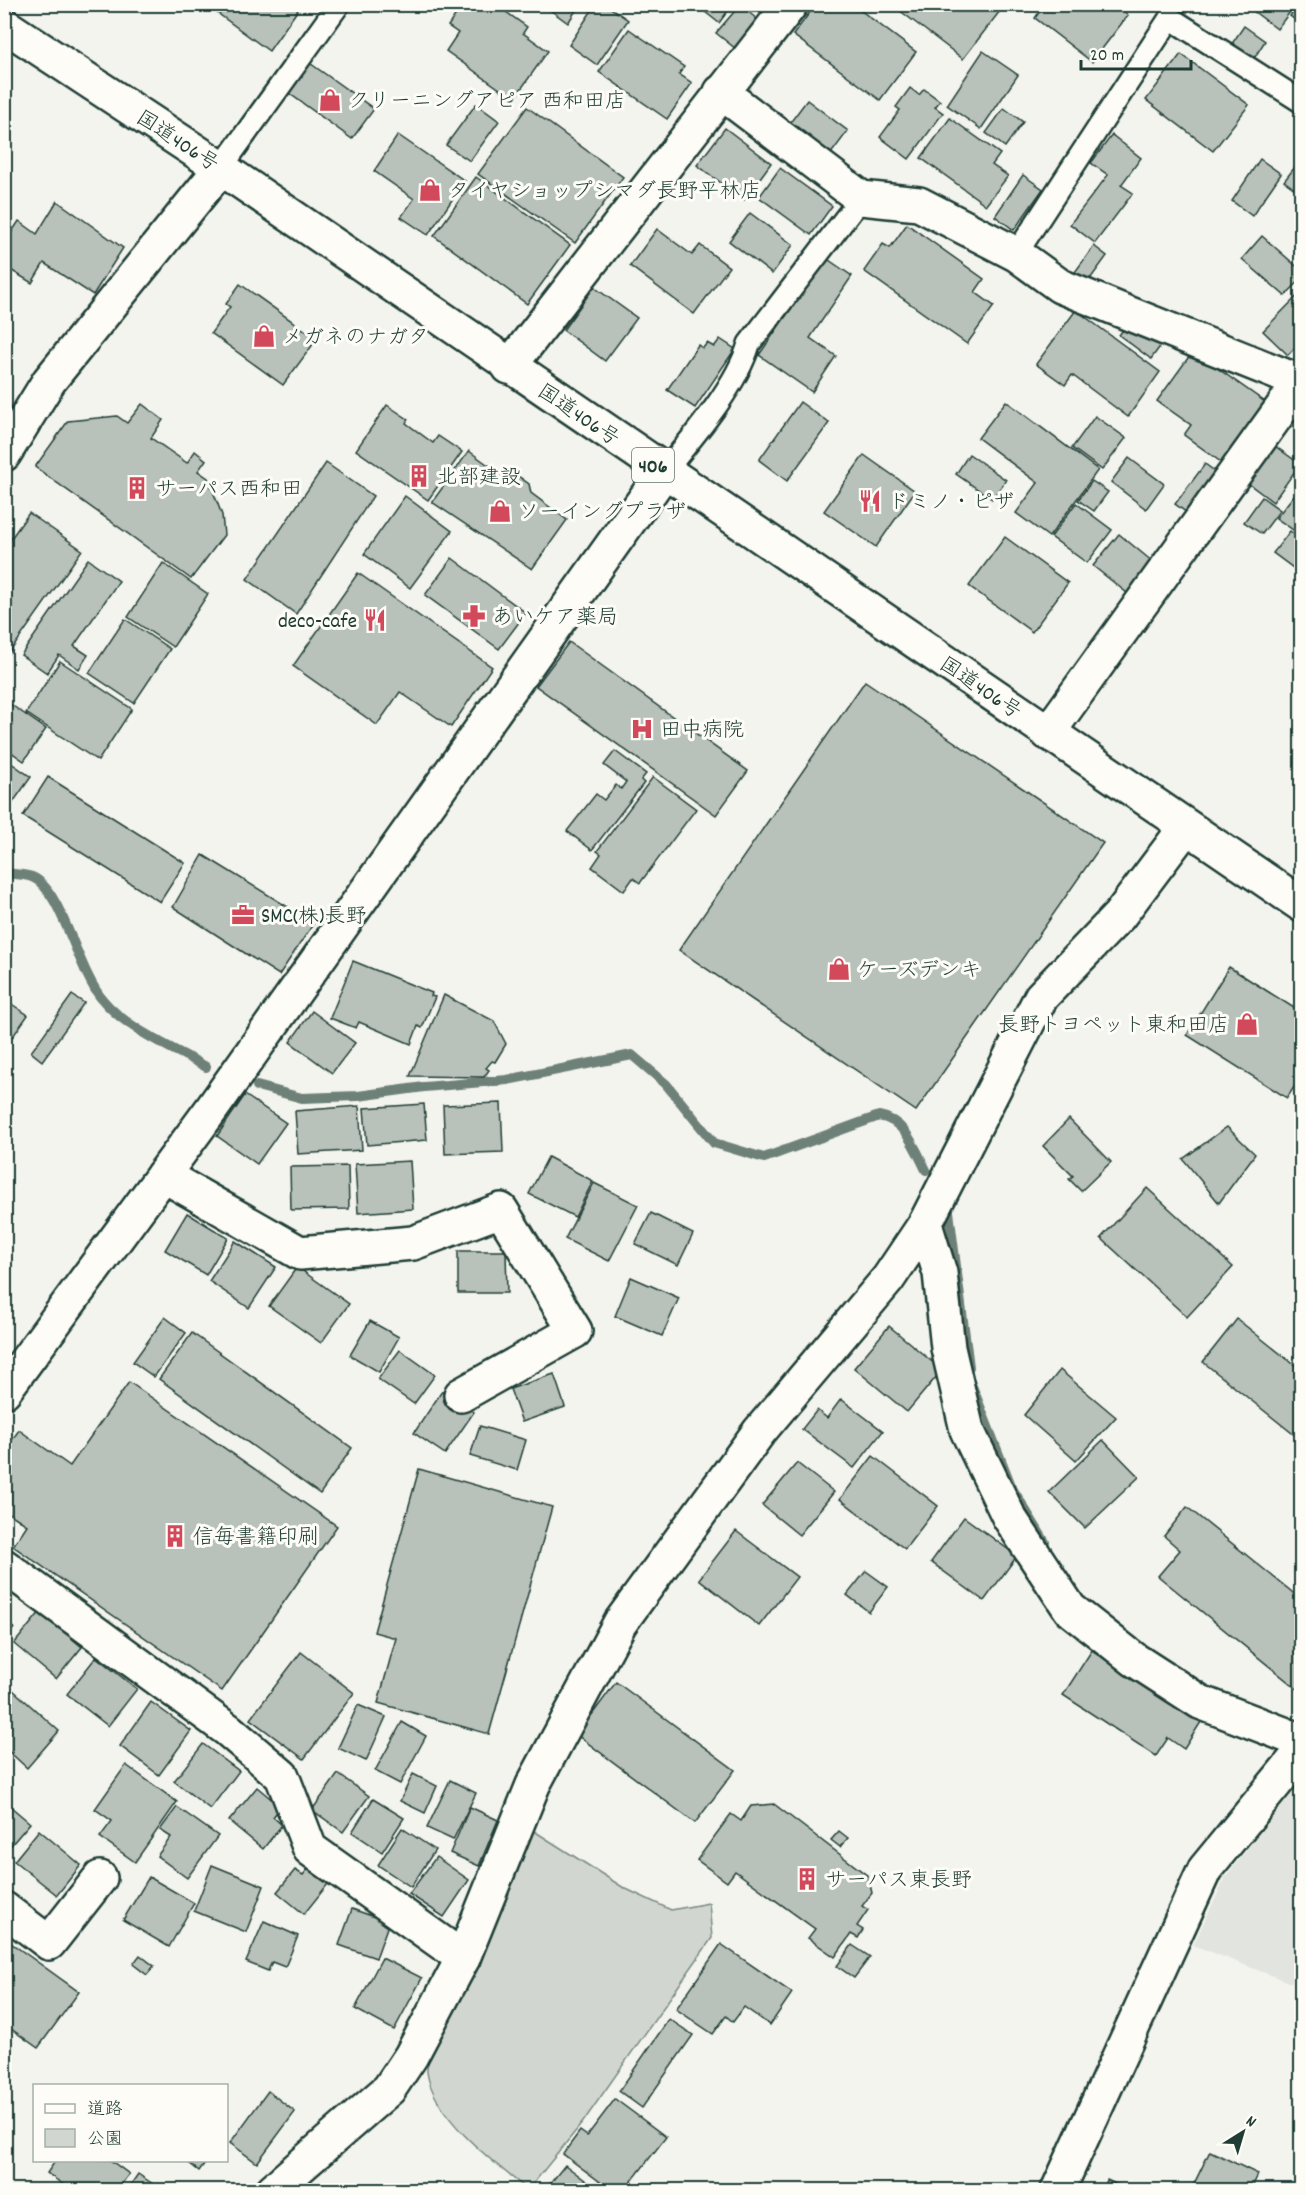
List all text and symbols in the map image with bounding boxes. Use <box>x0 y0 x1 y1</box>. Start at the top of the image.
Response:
scale bar <box>1081 33 1190 71</box>
text: 20 m <box>1090 44 1124 69</box>
shop icon: クリーニングアピア 西和田店 <box>317 87 343 113</box>
place label: クリーニングアピア 西和田店 <box>348 88 626 118</box>
street label: 国道406号 <box>129 104 224 181</box>
shop icon: タイヤショップシマダ長野平林店 <box>417 177 443 203</box>
place label: タイヤショップシマダ長野平林店 <box>448 178 761 208</box>
shop icon: メガネのナガタ <box>251 323 277 349</box>
place label: メガネのナガタ <box>282 324 429 354</box>
street label: 国道406号 <box>530 378 624 455</box>
road number: 406 <box>632 448 674 482</box>
building icon: 北部建設 <box>406 463 432 489</box>
place label: 北部建設 <box>437 464 521 494</box>
building icon: サーパス西和田 <box>124 475 150 501</box>
place label: サーパス西和田 <box>155 476 302 506</box>
restaurant icon: ドミノ・ピザ <box>857 488 883 514</box>
place label: ドミノ・ピザ <box>888 489 1014 519</box>
shop icon: ソーイングプラザ <box>487 498 513 524</box>
place label: ソーイングプラザ <box>518 499 686 529</box>
pharmacy icon: あいケア薬局 <box>461 603 487 629</box>
place label: あいケア薬局 <box>492 604 618 634</box>
restaurant icon: deco-cafe <box>362 607 388 633</box>
place label: deco-cafe <box>278 608 357 638</box>
street label: 国道406号 <box>932 651 1026 728</box>
hospital icon: 田中病院 <box>629 716 655 742</box>
place label: 田中病院 <box>660 717 744 747</box>
office icon: SMC(株)長野 <box>230 902 256 928</box>
place label: SMC(株)長野 <box>261 903 366 933</box>
shop icon: ケーズデンキ <box>826 956 852 982</box>
place label: ケーズデンキ <box>857 957 981 987</box>
shop icon: 長野トヨペット東和田店 <box>1234 1011 1260 1037</box>
place label: 長野トヨペット東和田店 <box>998 1012 1229 1042</box>
building icon: 信毎書籍印刷 <box>162 1523 188 1549</box>
place label: 信毎書籍印刷 <box>193 1524 319 1554</box>
building icon: サーパス東長野 <box>794 1866 820 1892</box>
place label: サーパス東長野 <box>825 1867 972 1897</box>
legend <box>33 2084 228 2162</box>
text: 道路 <box>87 2098 123 2123</box>
north arrow <box>1213 2102 1273 2162</box>
text: N <box>1240 2110 1261 2134</box>
text: 公園 <box>87 2128 123 2153</box>

